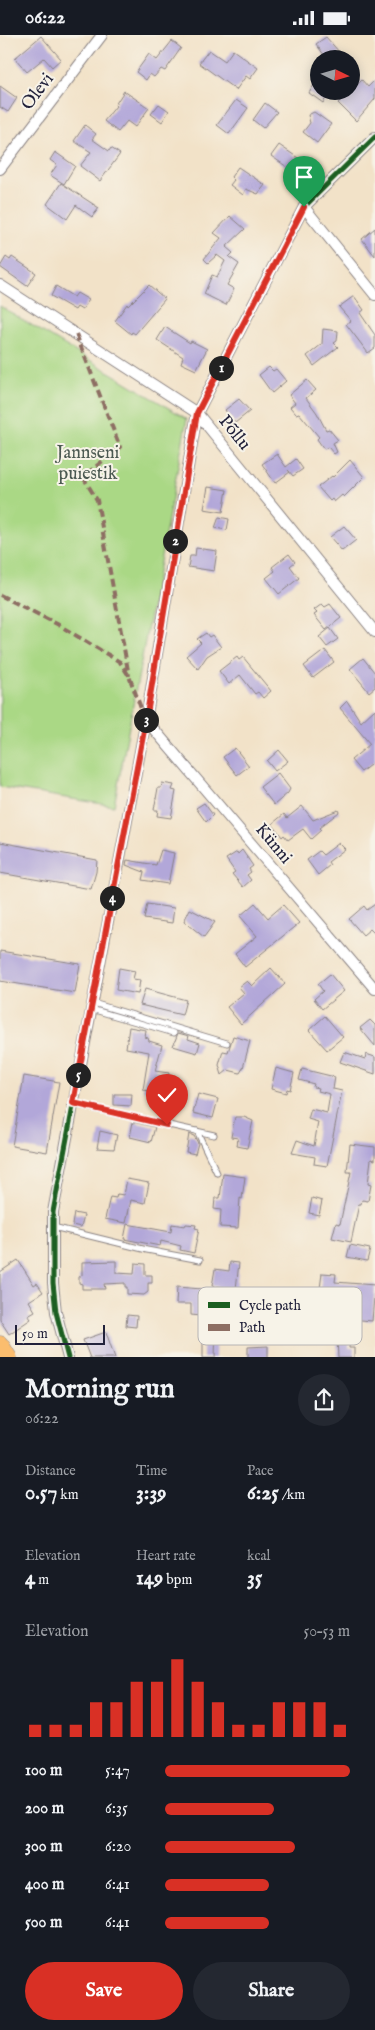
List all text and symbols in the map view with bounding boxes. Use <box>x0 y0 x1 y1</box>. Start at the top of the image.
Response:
text: 06:22 <box>25 6 65 30</box>
north arrow <box>310 50 360 100</box>
map controls <box>310 50 360 100</box>
street label: Olevi <box>17 69 60 115</box>
pin <box>283 156 325 207</box>
icon: arrive <box>290 163 318 191</box>
pin: 1 <box>208 355 234 381</box>
text: 1 <box>219 359 224 377</box>
street label: Põllu <box>213 411 255 455</box>
park label: Jannseni puiestik <box>55 442 120 486</box>
pin: 2 <box>162 529 188 553</box>
text: 2 <box>172 532 179 550</box>
pin: 3 <box>134 707 158 733</box>
text: 3 <box>144 711 149 729</box>
street label: Künni <box>249 819 297 869</box>
pin: 4 <box>100 885 124 911</box>
text: 4 <box>109 889 116 907</box>
pin: 5 <box>66 1063 90 1087</box>
text: 5 <box>76 1066 81 1084</box>
pin <box>146 1074 188 1125</box>
icon: check <box>153 1081 181 1109</box>
legend <box>198 1287 362 1345</box>
text: Cycle path <box>239 1297 301 1315</box>
text: Path <box>239 1319 266 1337</box>
scale bar <box>15 1323 105 1346</box>
text: 50 m <box>22 1325 48 1343</box>
text: Morning run <box>25 1372 175 1407</box>
button: share <box>298 1374 350 1426</box>
text: 06:22 <box>25 1409 59 1429</box>
text: Distance <box>25 1462 76 1480</box>
text: Time <box>136 1462 167 1480</box>
text: Pace <box>247 1462 274 1480</box>
text: 0.57 <box>25 1480 57 1507</box>
text: 3:39 <box>136 1480 166 1507</box>
text: 6:25 <box>247 1480 279 1507</box>
text: km <box>57 1486 79 1504</box>
text: /km <box>279 1486 305 1504</box>
text: Elevation <box>25 1547 81 1565</box>
text: Heart rate <box>136 1547 196 1565</box>
text: kcal <box>247 1547 270 1565</box>
text: 4 <box>25 1565 35 1592</box>
text: 149 <box>136 1565 163 1592</box>
text: 35 <box>247 1565 262 1592</box>
text: m <box>35 1571 49 1589</box>
text: bpm <box>163 1571 192 1589</box>
text: Elevation <box>25 1622 88 1642</box>
text: 50–53 m <box>303 1622 350 1642</box>
text: 100 m <box>25 1761 62 1781</box>
text: 5:47 <box>105 1761 130 1781</box>
text: 200 m <box>25 1799 64 1819</box>
text: 6:35 <box>105 1799 128 1819</box>
text: 300 m <box>25 1837 63 1857</box>
text: 6:20 <box>105 1837 131 1857</box>
text: 400 m <box>25 1875 64 1895</box>
text: 6:41 <box>105 1875 130 1895</box>
text: 500 m <box>25 1913 62 1933</box>
text: 6:41 <box>105 1913 130 1933</box>
button: Save <box>25 1962 183 2020</box>
button: Share <box>193 1962 350 2020</box>

